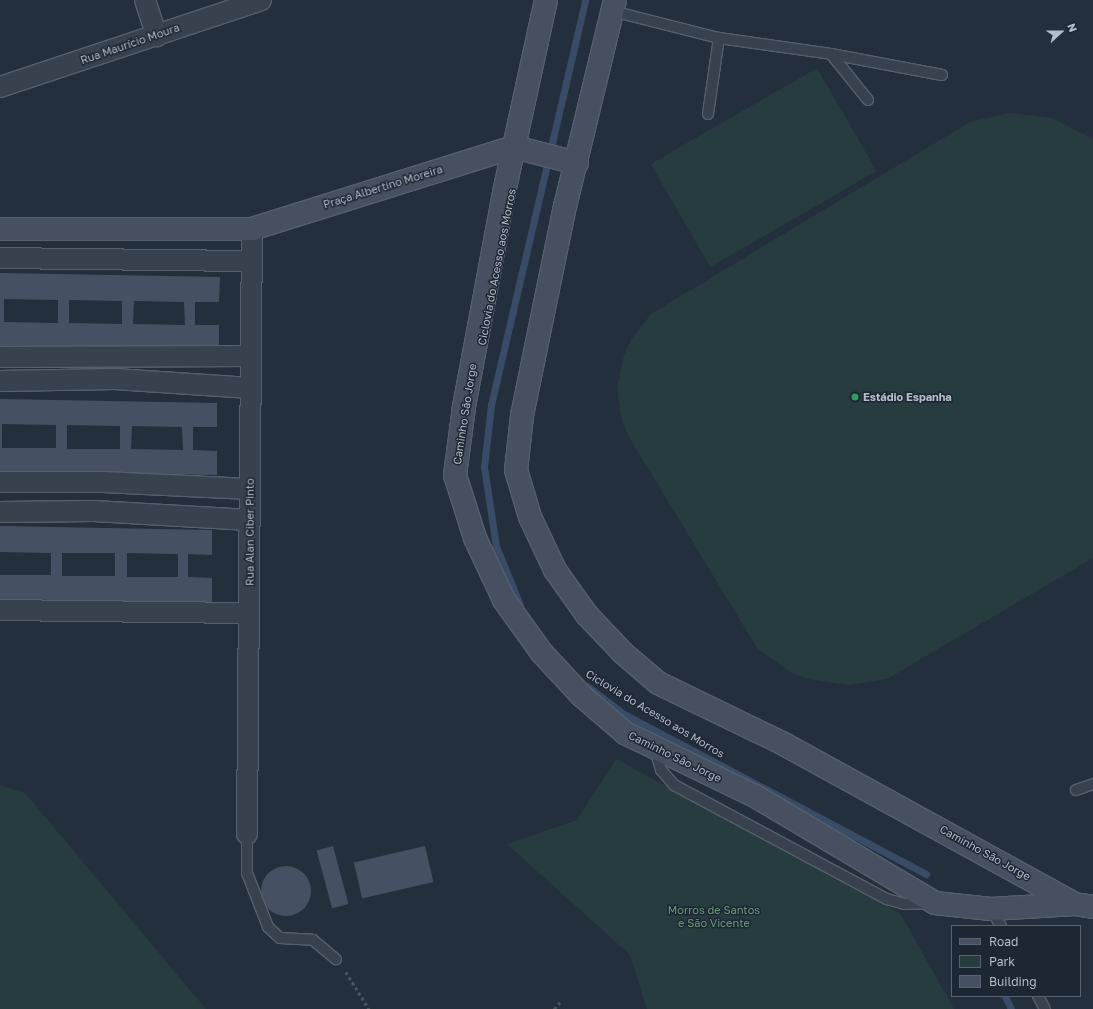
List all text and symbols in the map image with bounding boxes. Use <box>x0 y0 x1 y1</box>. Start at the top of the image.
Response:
north arrow <box>1041 12 1081 52</box>
street label: Rua Maurício Moura <box>79 21 181 67</box>
text: N <box>1065 21 1080 34</box>
street label: Praça Albertino Moreira <box>322 163 444 211</box>
street label: Ciclovia do Acesso aos Morros <box>475 188 519 346</box>
street label: Caminho São Jorge <box>451 363 479 465</box>
place label: Estádio Espanha <box>863 390 952 404</box>
marker: Estádio Espanha <box>850 392 860 402</box>
street label: Rua Alan Ciber Pinto <box>243 478 257 586</box>
street label: Ciclovia do Acesso aos Morros <box>583 667 727 761</box>
street label: Caminho São Jorge <box>626 729 724 785</box>
street label: Caminho São Jorge <box>937 823 1033 883</box>
park label: Morros de Santos e São Vicente <box>668 904 760 930</box>
legend <box>951 925 1081 997</box>
text: Road <box>989 934 1018 949</box>
text: Park <box>989 954 1015 969</box>
text: Building <box>989 974 1037 989</box>

